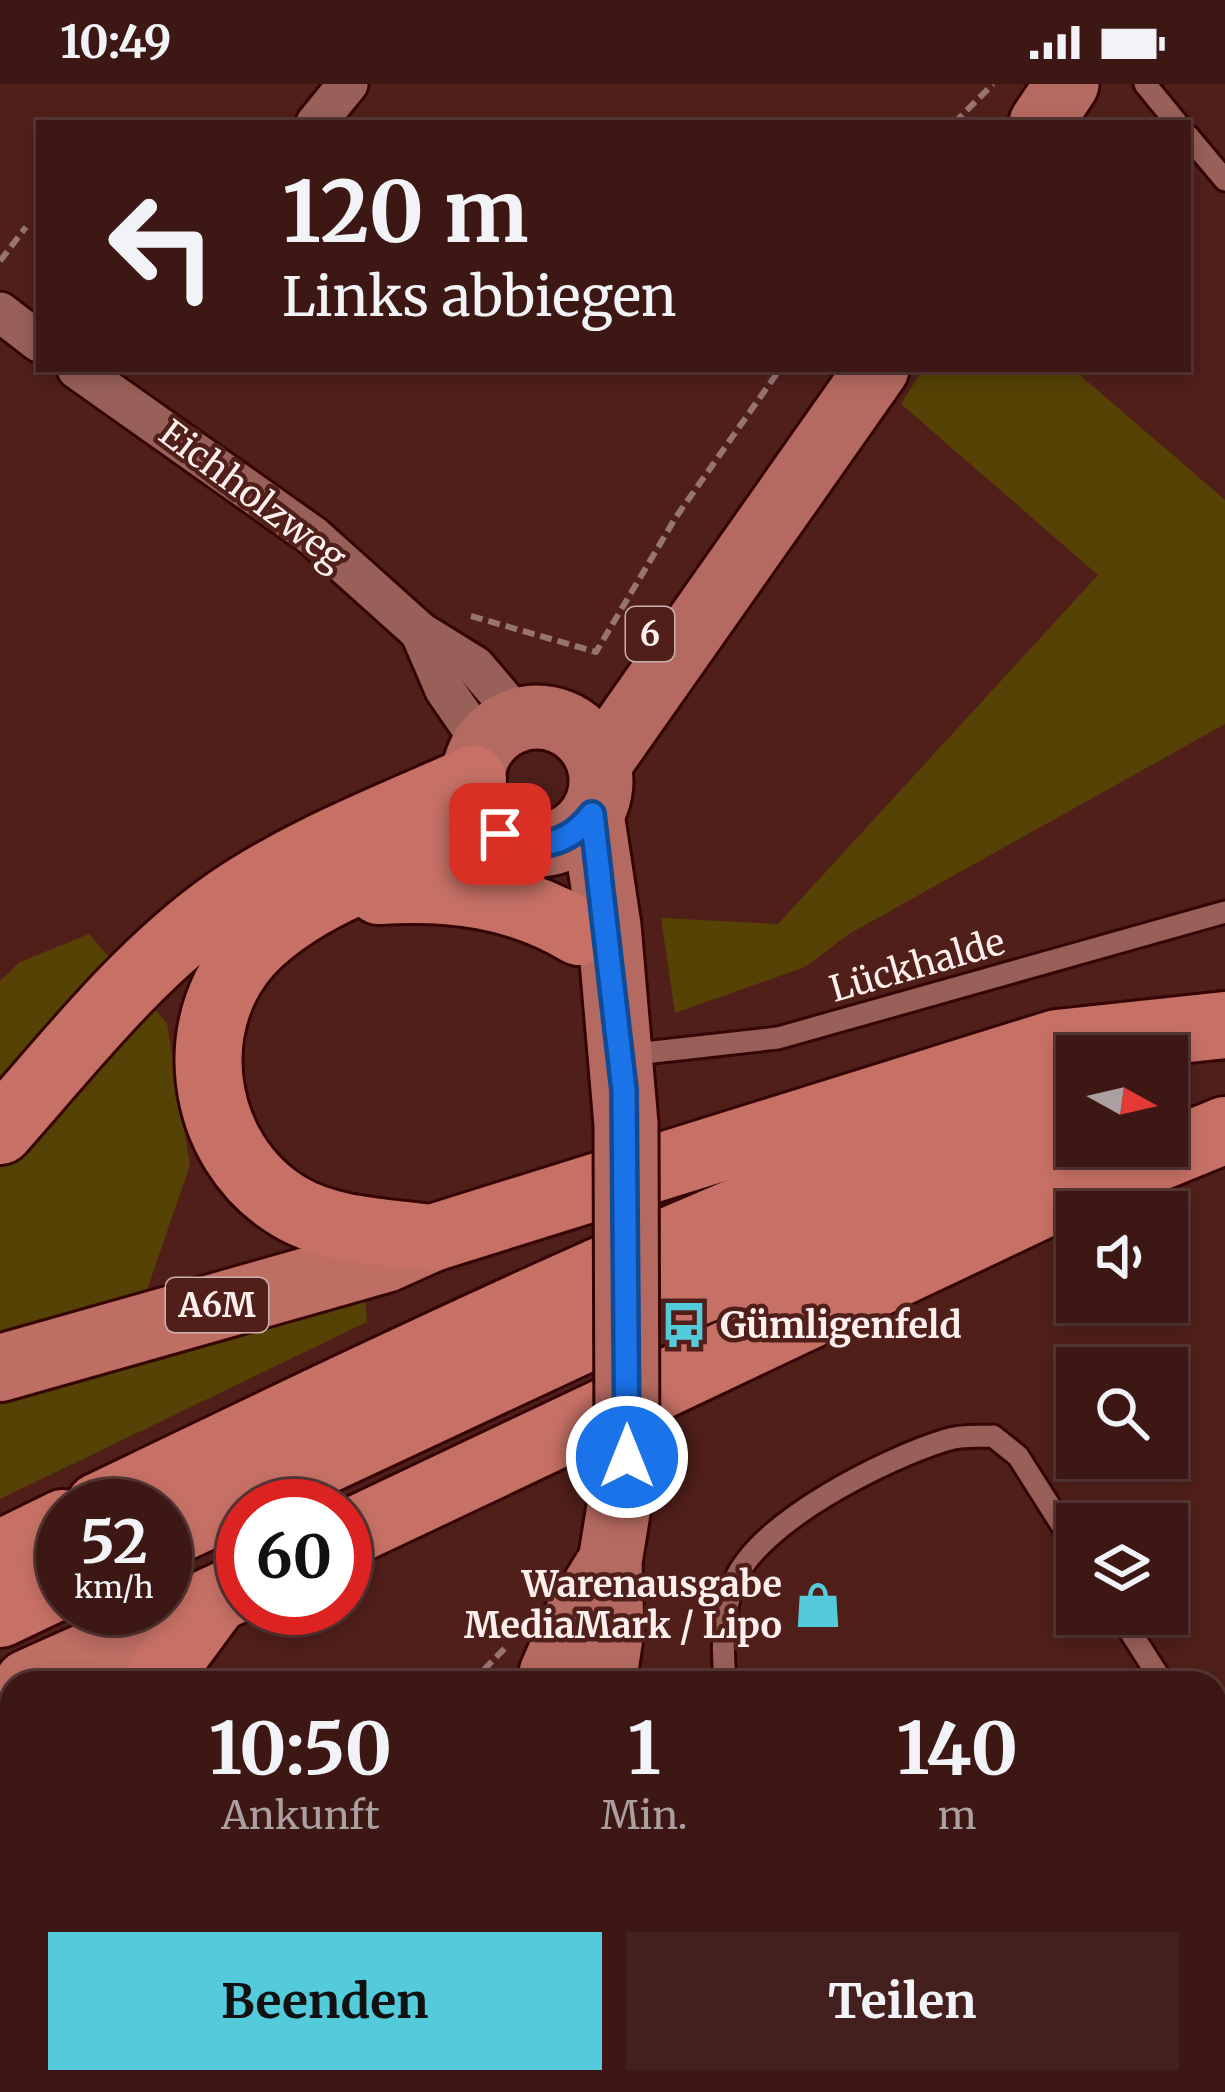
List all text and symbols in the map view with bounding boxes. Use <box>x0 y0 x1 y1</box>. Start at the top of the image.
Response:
text: 10:49 <box>60 14 172 70</box>
text: 120 m <box>282 159 529 265</box>
icon: left <box>84 168 240 324</box>
text: Links abbiegen <box>282 263 677 331</box>
street label: Eichholzweg <box>150 411 355 580</box>
road number: 6 <box>626 607 674 661</box>
pin <box>449 783 551 885</box>
icon: arrive <box>467 801 533 867</box>
street label: Lückhalde <box>824 919 1010 1012</box>
north arrow <box>1056 1035 1188 1167</box>
map controls <box>1056 1035 1188 1635</box>
button: sound <box>1056 1191 1188 1323</box>
road number: A6M <box>166 1278 268 1332</box>
bus stop icon: Gümligenfeld <box>659 1300 709 1350</box>
place label: Gümligenfeld <box>720 1303 962 1348</box>
button: search <box>1056 1347 1188 1479</box>
position arrow <box>564 1394 690 1520</box>
speed limit sign: 60 <box>216 1479 372 1635</box>
button: layers <box>1056 1503 1188 1635</box>
text: 52 <box>80 1504 148 1579</box>
place label: Warenausgabe MediaMark / Lipo <box>464 1562 782 1648</box>
text: km/h <box>74 1568 154 1606</box>
shop icon: Warenausgabe MediaMark / Lipo <box>793 1580 843 1630</box>
text: 10:50 <box>209 1703 392 1794</box>
text: 1 <box>628 1703 661 1794</box>
text: 140 <box>896 1703 1018 1794</box>
text: Ankunft <box>221 1791 380 1840</box>
text: Min. <box>601 1791 687 1840</box>
text: m <box>938 1791 977 1840</box>
button: Beenden <box>48 1932 602 2070</box>
button: Teilen <box>626 1932 1179 2070</box>

